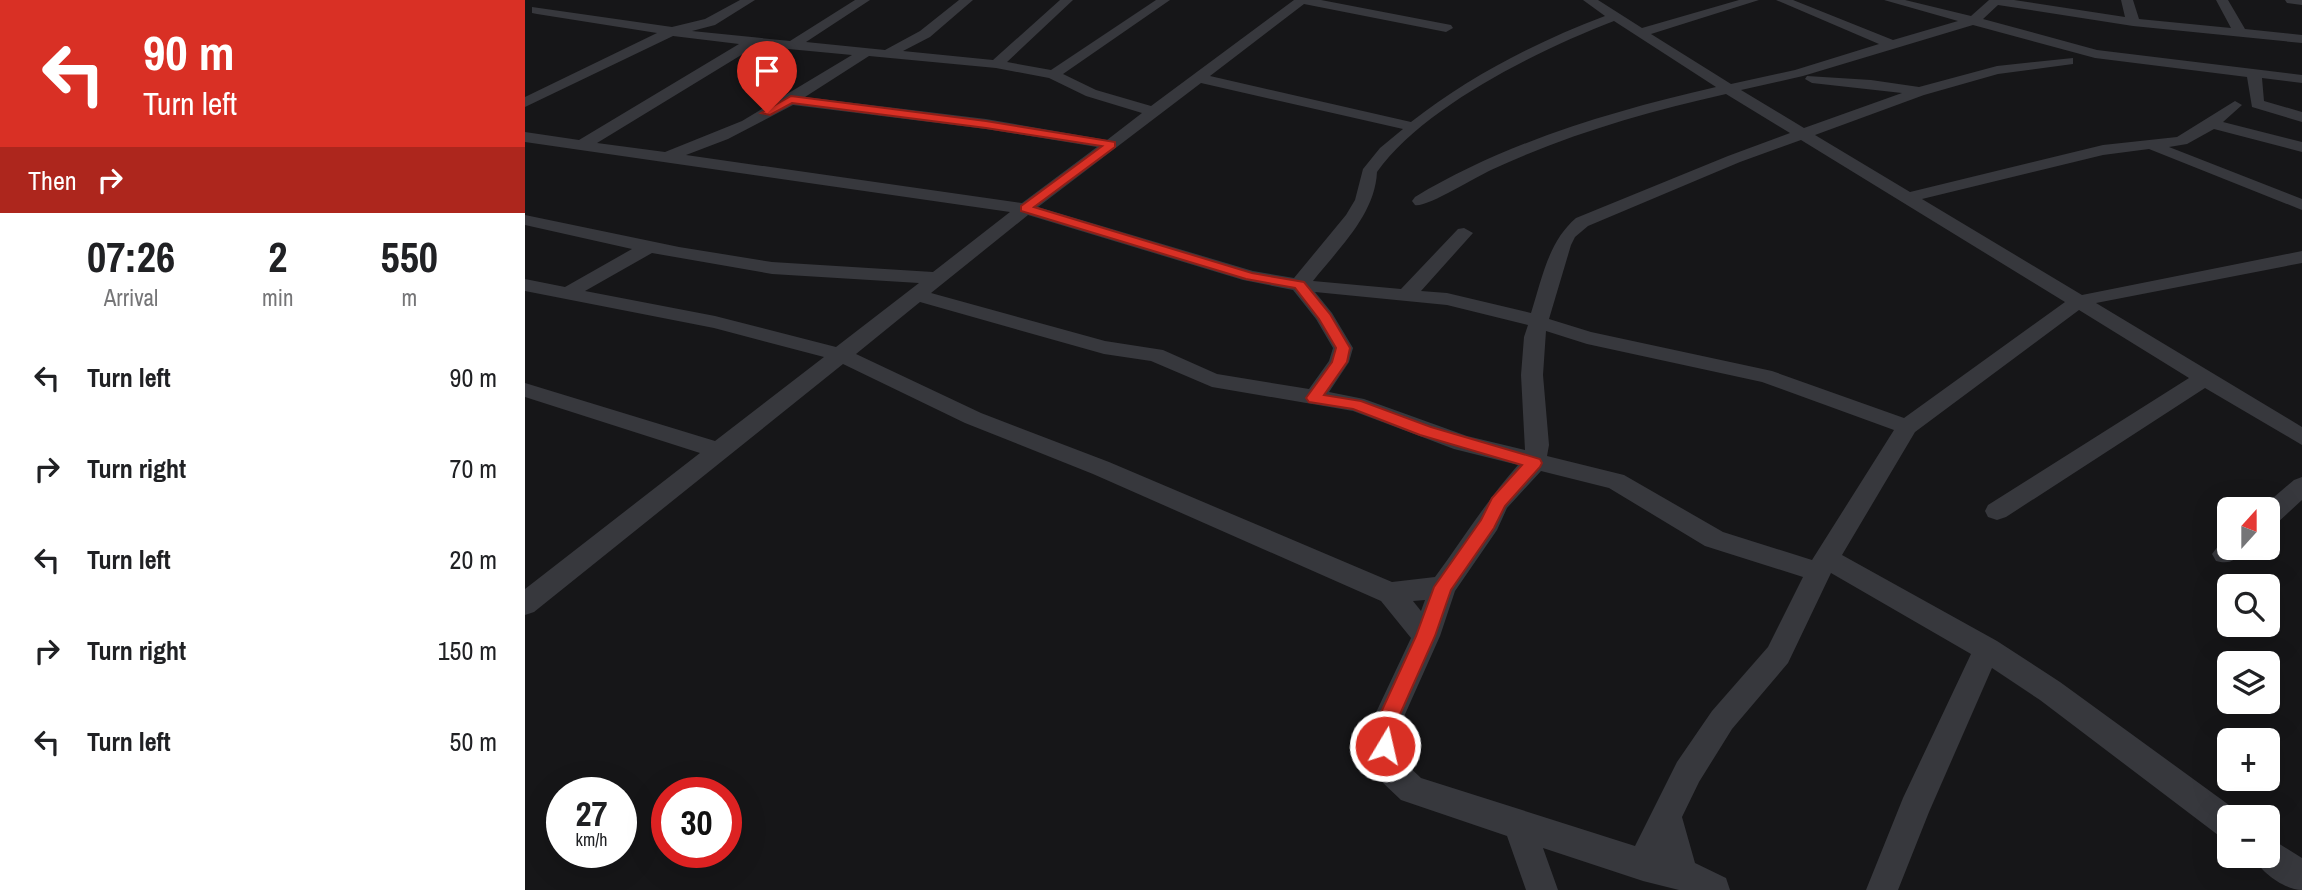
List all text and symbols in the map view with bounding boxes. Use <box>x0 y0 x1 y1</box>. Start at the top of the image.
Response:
text: 90 m <box>143 19 235 85</box>
icon: left <box>28 28 119 119</box>
pin <box>737 41 797 113</box>
icon: arrive <box>748 52 786 90</box>
text: Turn left <box>143 82 237 125</box>
icon: right <box>91 161 129 199</box>
text: Then <box>28 163 77 198</box>
text: 07:26 <box>87 229 175 285</box>
text: 2 <box>268 229 287 285</box>
text: 550 <box>381 229 438 285</box>
text: Arrival <box>104 282 158 313</box>
text: min <box>262 282 294 313</box>
text: m <box>401 282 417 313</box>
icon: left <box>28 359 66 397</box>
text: Turn left <box>87 360 171 395</box>
text: 90 m <box>450 360 497 395</box>
icon: right <box>28 450 66 488</box>
text: Turn right <box>87 451 186 486</box>
text: 70 m <box>450 451 497 486</box>
north arrow <box>2217 497 2280 560</box>
map controls <box>2217 497 2280 868</box>
icon: left <box>28 541 66 579</box>
text: Turn left <box>87 542 171 577</box>
text: 20 m <box>450 542 497 577</box>
button: search <box>2217 574 2280 637</box>
icon: right <box>28 632 66 670</box>
text: Turn right <box>87 633 186 668</box>
text: 150 m <box>438 633 497 668</box>
button: layers <box>2217 651 2280 714</box>
position arrow <box>1348 709 1422 783</box>
icon: left <box>28 723 66 761</box>
text: Turn left <box>87 724 171 759</box>
text: 50 m <box>450 724 497 759</box>
button: + <box>2217 728 2280 791</box>
speed limit sign: 30 <box>651 777 742 868</box>
text: 27 <box>576 790 607 837</box>
button: − <box>2217 805 2280 868</box>
text: km/h <box>576 827 608 852</box>

